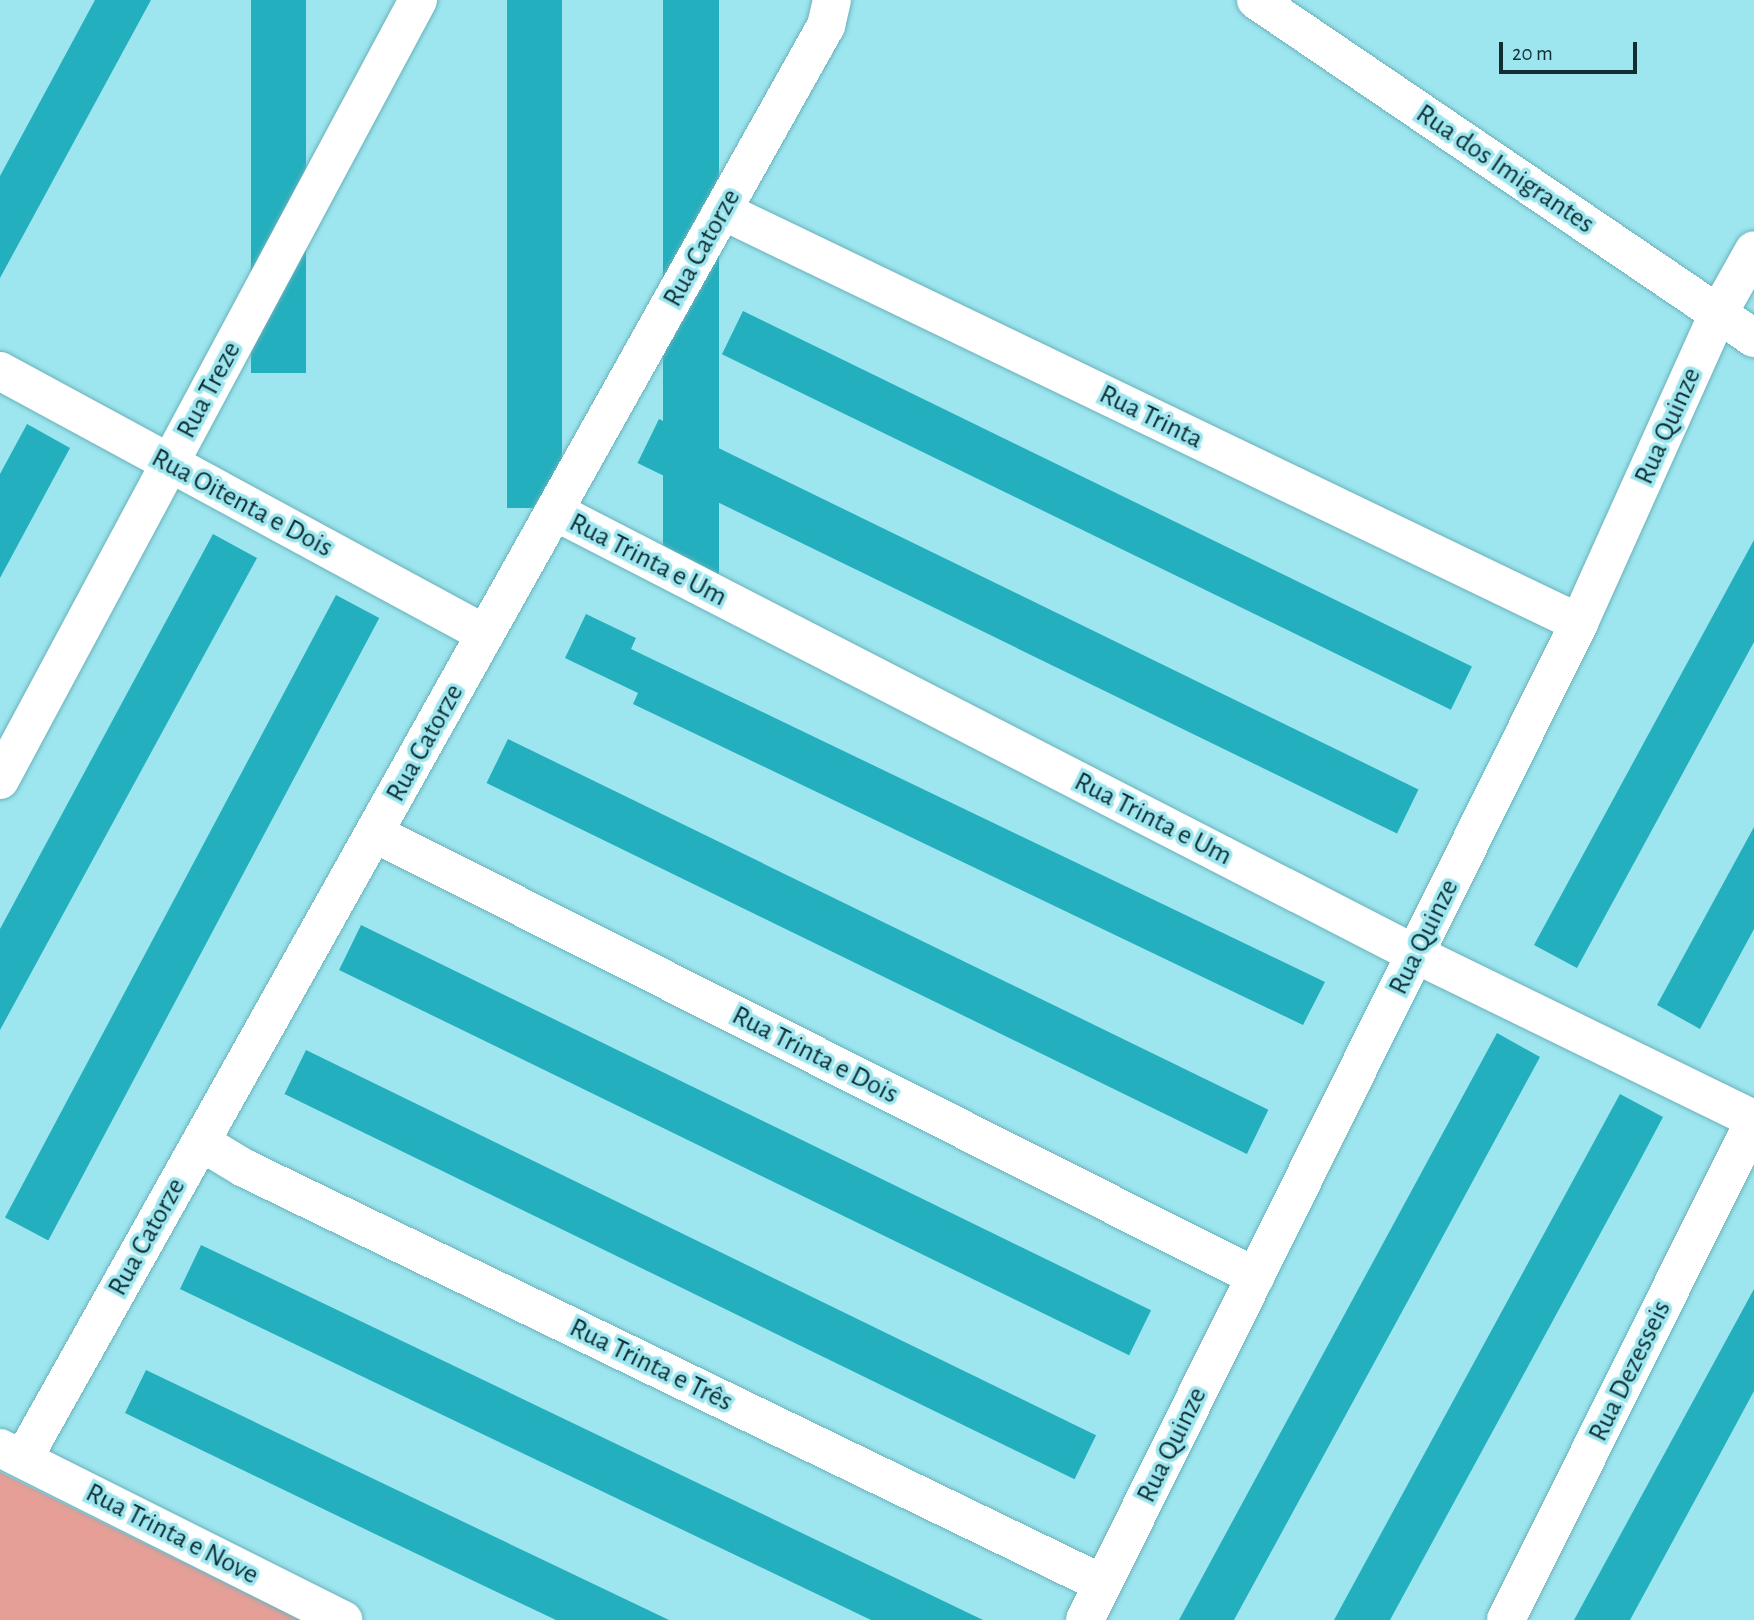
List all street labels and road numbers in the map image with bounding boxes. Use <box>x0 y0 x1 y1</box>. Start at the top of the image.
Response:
street label: Rua dos Imigrantes <box>1409 97 1601 241</box>
street label: Rua Catorze <box>656 183 748 313</box>
street label: Rua Treze <box>170 336 248 444</box>
street label: Rua Quinze <box>1627 362 1709 490</box>
street label: Rua Trinta <box>1094 378 1208 456</box>
street label: Rua Oitenta e Dois <box>146 441 338 565</box>
street label: Rua Trinta e Um <box>564 506 732 614</box>
street label: Rua Catorze <box>379 678 471 808</box>
street label: Rua Trinta e Um <box>1069 765 1237 873</box>
street label: Rua Quinze <box>1382 874 1466 1000</box>
street label: Rua Trinta e Dois <box>726 999 904 1111</box>
street label: Rua Catorze <box>101 1172 193 1302</box>
street label: Rua Dezesseis <box>1581 1295 1679 1447</box>
street label: Rua Trinta e Três <box>564 1311 738 1419</box>
street label: Rua Quinze <box>1130 1382 1214 1508</box>
street label: Rua Trinta e Nove <box>80 1476 264 1592</box>

